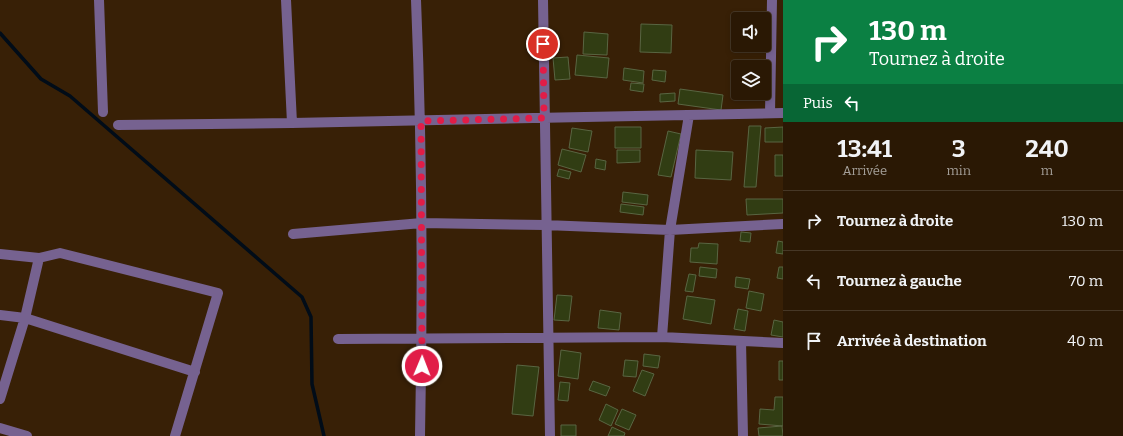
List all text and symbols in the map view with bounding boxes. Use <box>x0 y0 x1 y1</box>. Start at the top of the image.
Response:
map controls <box>731 12 771 100</box>
button: sound <box>731 12 771 52</box>
text: 130 m <box>869 14 947 47</box>
icon: right <box>803 16 855 68</box>
pin <box>526 27 560 61</box>
icon: arrive <box>532 33 554 55</box>
text: Tournez à droite <box>869 48 1005 70</box>
button: layers <box>731 60 771 100</box>
icon: left <box>841 92 863 114</box>
text: Puis <box>803 94 833 112</box>
text: 13:41 <box>837 135 892 163</box>
text: 3 <box>952 135 966 163</box>
text: 240 <box>1025 135 1069 163</box>
text: Arrivée <box>842 163 887 178</box>
text: min <box>946 163 971 178</box>
text: m <box>1041 163 1053 178</box>
icon: right <box>803 210 825 232</box>
text: Tournez à droite <box>837 212 953 230</box>
text: 130 m <box>1061 212 1103 230</box>
icon: left <box>803 270 825 292</box>
text: Tournez à gauche <box>837 272 962 290</box>
text: 70 m <box>1069 272 1103 290</box>
icon: arrive <box>803 330 825 352</box>
text: Arrivée à destination <box>837 332 987 350</box>
text: 40 m <box>1067 332 1103 350</box>
position arrow <box>401 345 443 387</box>

